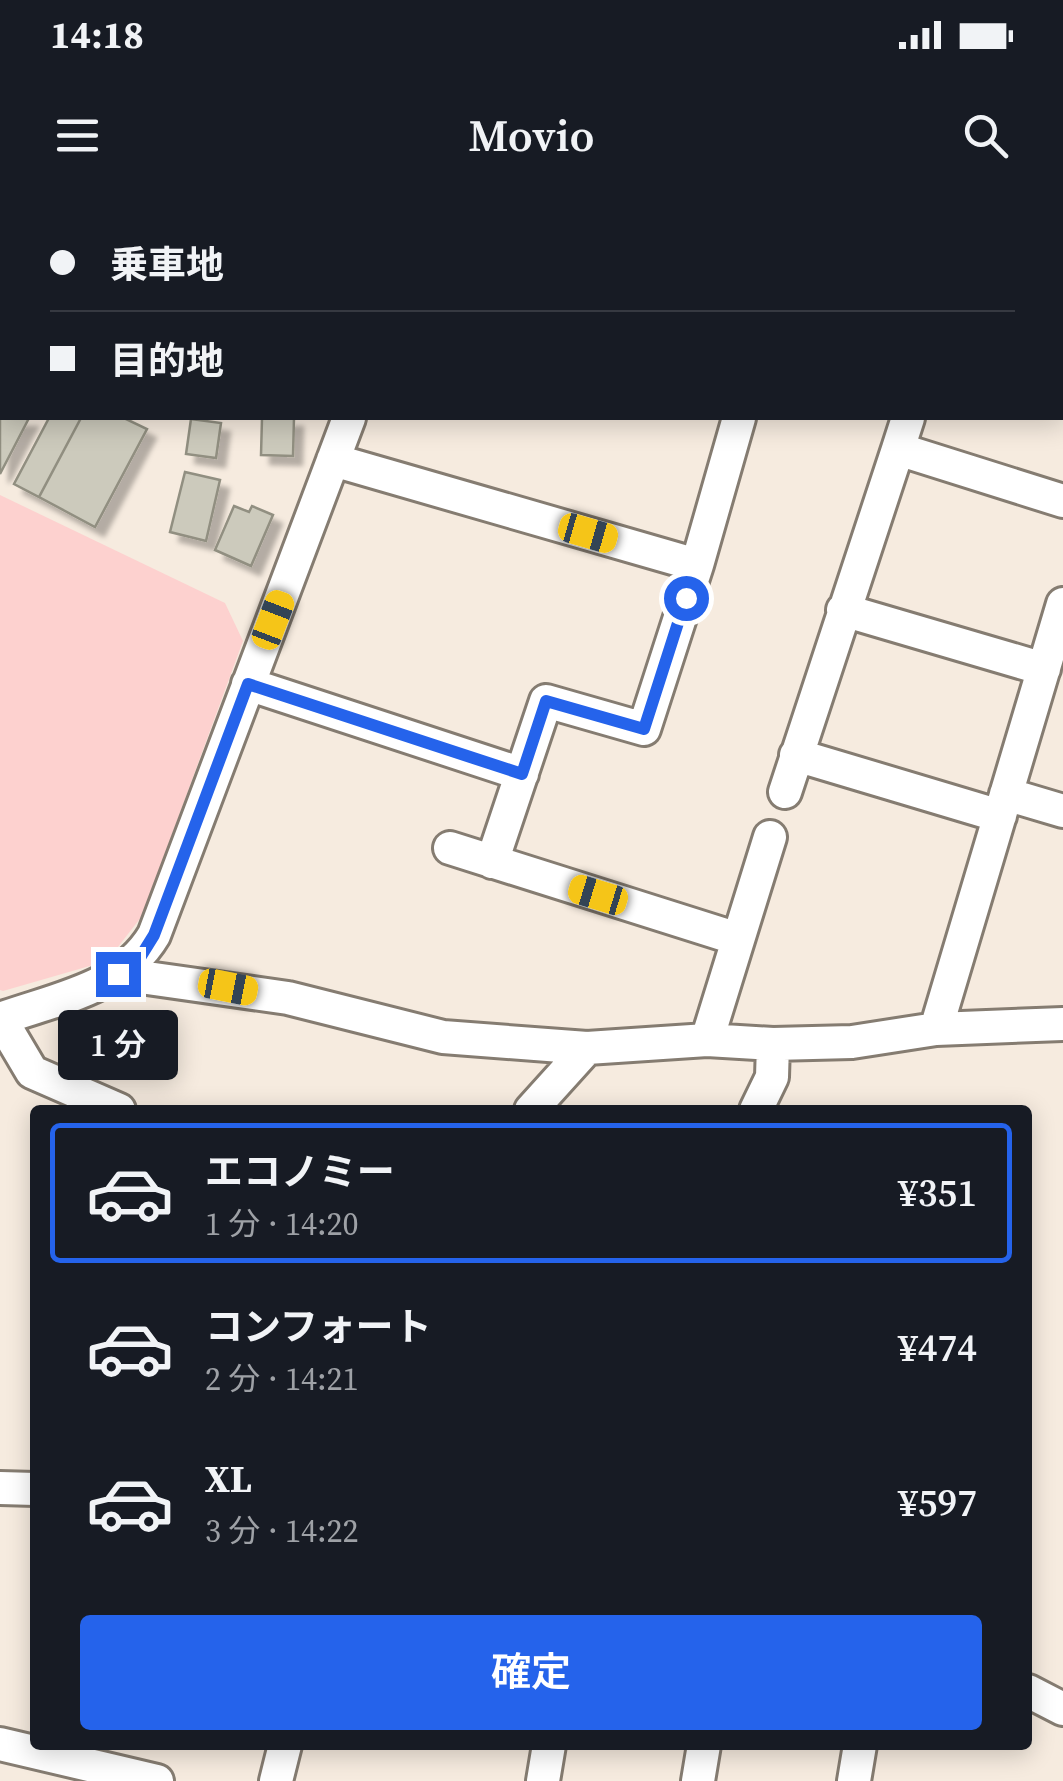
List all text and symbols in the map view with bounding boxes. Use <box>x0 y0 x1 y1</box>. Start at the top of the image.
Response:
text: 14:18 <box>50 9 144 61</box>
text: Movio <box>468 104 595 166</box>
icon: menu <box>50 108 105 163</box>
icon: search <box>958 108 1013 163</box>
text: 乗車地 <box>110 239 224 291</box>
text: 目的地 <box>110 335 224 387</box>
car <box>555 510 621 556</box>
route start <box>664 576 709 621</box>
car <box>248 587 298 653</box>
car <box>565 872 631 918</box>
route end <box>96 952 141 997</box>
car <box>196 967 260 1007</box>
callout: 1 分 <box>58 1009 178 1079</box>
text: 1 分 <box>90 1023 146 1067</box>
text: エコノミー <box>205 1146 395 1198</box>
icon: car <box>85 1148 175 1238</box>
text: ¥351 <box>898 1167 977 1219</box>
text: 1 分 · 14:20 <box>205 1202 359 1246</box>
text: コンフォート <box>205 1301 432 1353</box>
icon: car <box>85 1303 175 1393</box>
text: ¥474 <box>898 1322 977 1374</box>
text: 2 分 · 14:21 <box>205 1357 359 1401</box>
text: XL <box>205 1453 252 1505</box>
icon: car <box>85 1458 175 1548</box>
text: ¥597 <box>898 1477 977 1529</box>
text: 3 分 · 14:22 <box>205 1509 359 1553</box>
button: 確定 <box>80 1615 982 1730</box>

